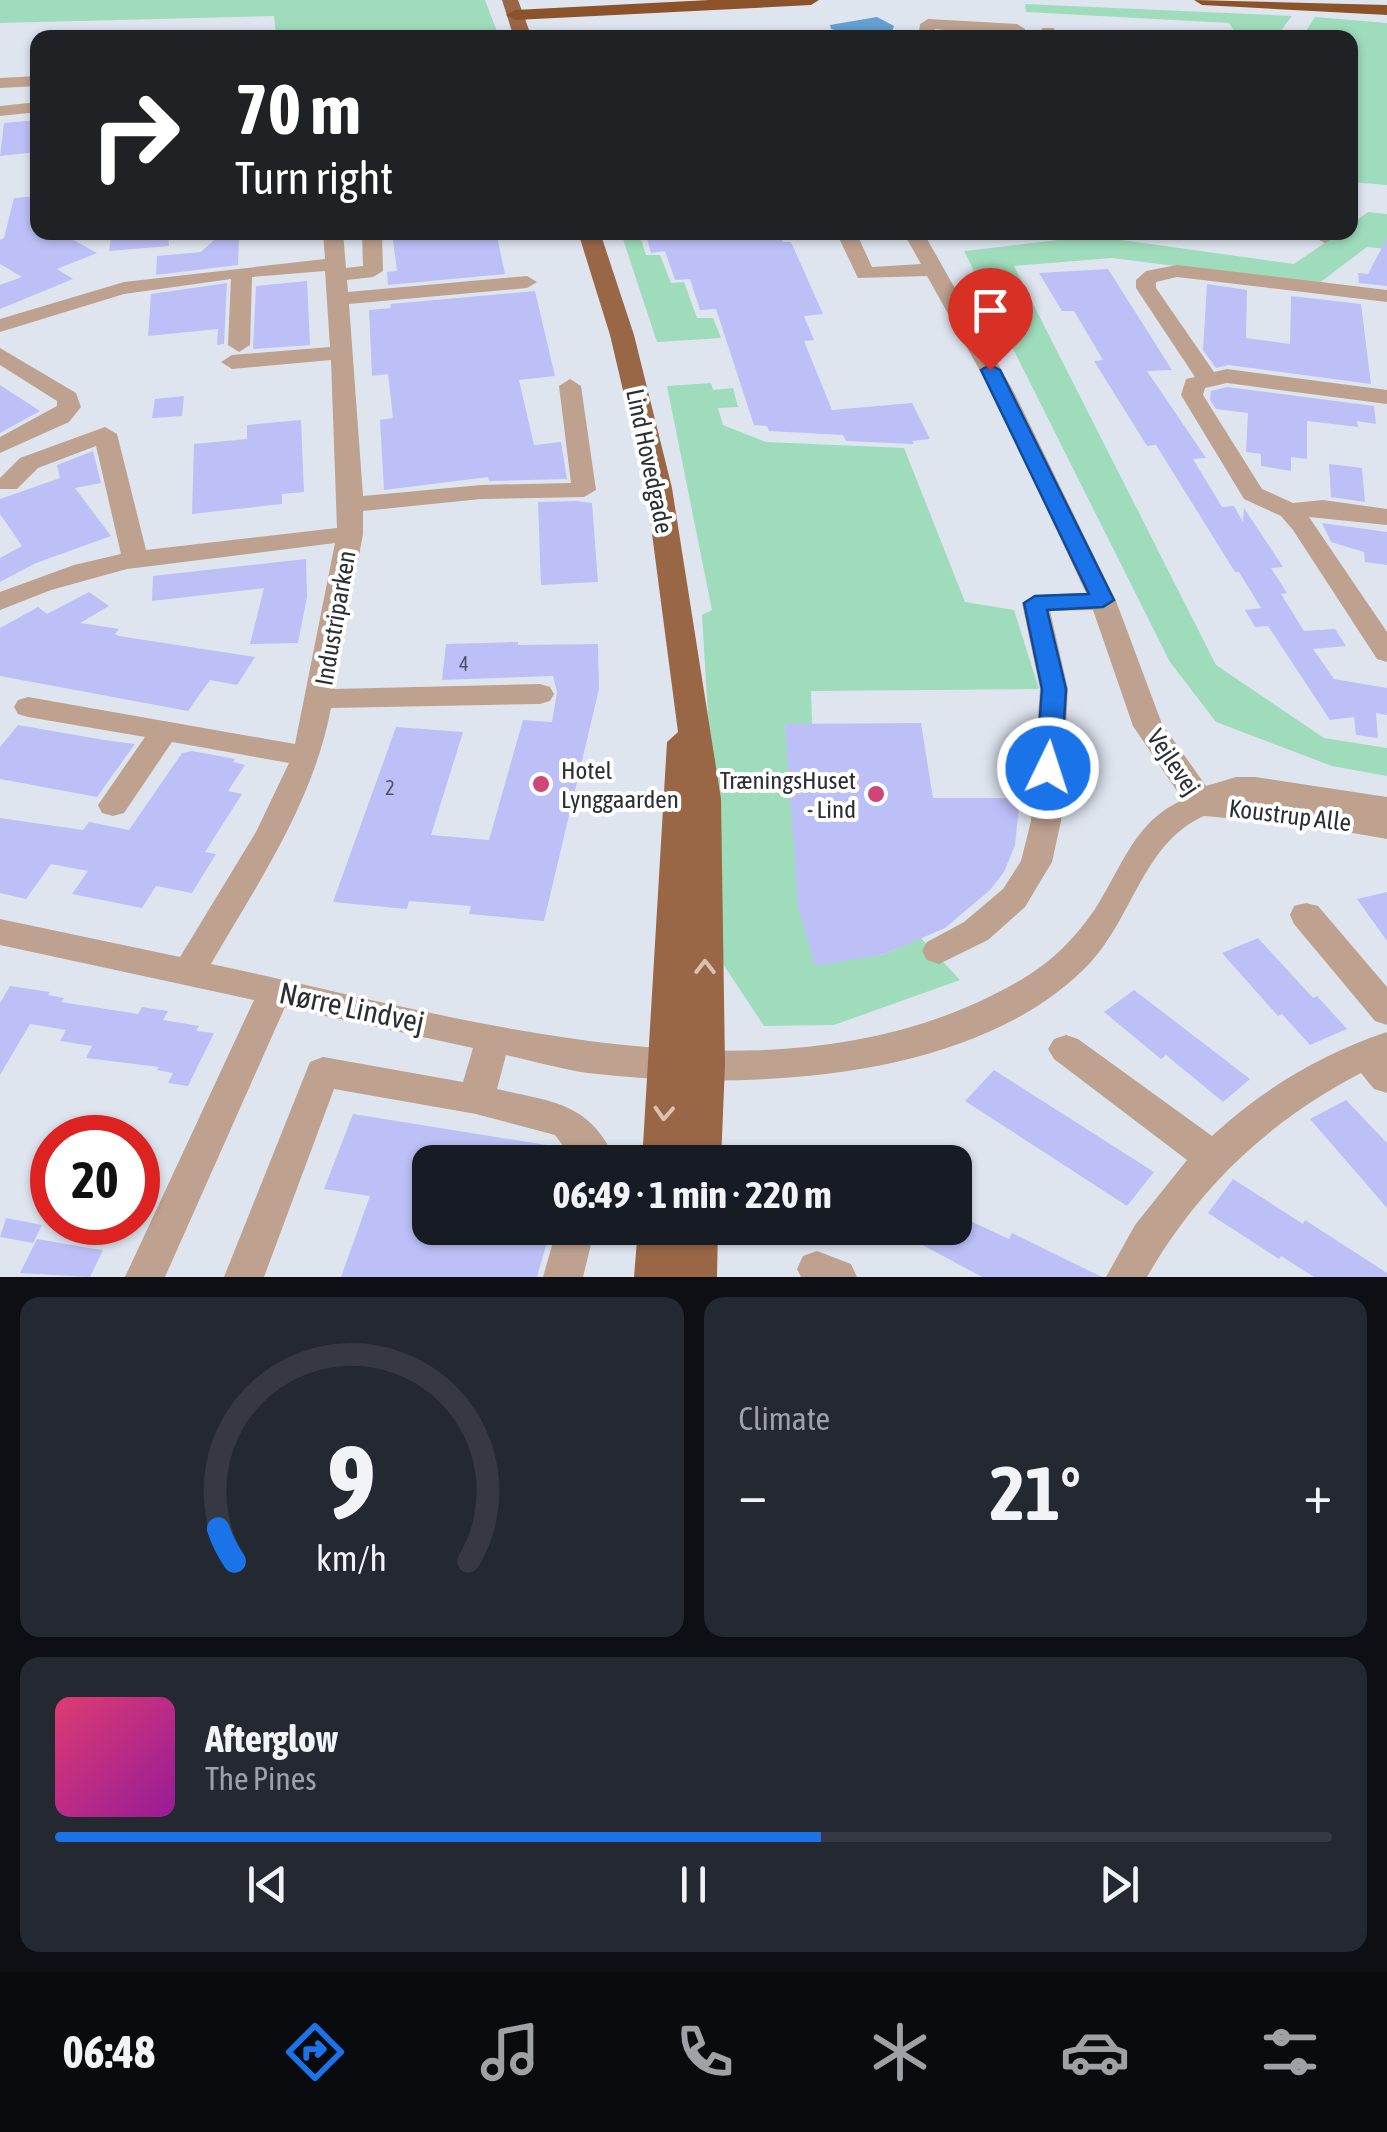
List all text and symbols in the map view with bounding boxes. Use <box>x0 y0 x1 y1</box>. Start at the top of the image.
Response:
text: 70 m <box>235 69 361 149</box>
icon: right <box>70 70 200 200</box>
text: Turn right <box>235 152 393 204</box>
pin <box>948 268 1033 371</box>
icon: arrive <box>963 283 1018 338</box>
street label: Lind Hovedgade <box>621 386 679 536</box>
street label: Industriparken <box>309 548 361 688</box>
house number: 4 <box>459 652 469 675</box>
position arrow <box>996 716 1100 820</box>
street label: Vejlevej <box>1142 724 1206 800</box>
place label: Hotel Lynggaarden <box>561 756 679 813</box>
place label: TræningsHuset - Lind <box>720 766 856 823</box>
marker: Hotel Lynggaarden <box>530 773 552 795</box>
house number: 2 <box>385 776 395 799</box>
marker: TræningsHuset - Lind <box>865 783 887 805</box>
street label: Koustrup Alle <box>1227 794 1353 836</box>
one-way arrow <box>695 958 716 974</box>
street label: Nørre Lindvej <box>277 975 427 1039</box>
one-way arrow <box>654 1105 675 1121</box>
speed limit sign: 20 <box>30 1115 160 1245</box>
text: 06:49 · 1 min · 220 m <box>552 1173 832 1216</box>
text: Climate <box>739 1400 830 1437</box>
text: 9 <box>327 1422 376 1541</box>
text: 21° <box>990 1450 1081 1536</box>
text: − <box>739 1462 767 1525</box>
text: + <box>1303 1462 1332 1525</box>
text: km/h <box>316 1538 387 1579</box>
text: Afterglow <box>205 1717 338 1760</box>
text: The Pines <box>205 1760 317 1797</box>
icon: previous <box>240 1857 295 1912</box>
icon: pause <box>666 1857 721 1912</box>
icon: next <box>1092 1857 1147 1912</box>
icon: directions <box>280 2017 350 2087</box>
icon: music <box>475 2017 545 2087</box>
icon: phone <box>670 2017 740 2087</box>
icon: climate <box>865 2017 935 2087</box>
icon: car <box>1060 2017 1130 2087</box>
icon: filters <box>1255 2017 1325 2087</box>
text: 06:48 <box>62 2026 155 2078</box>

